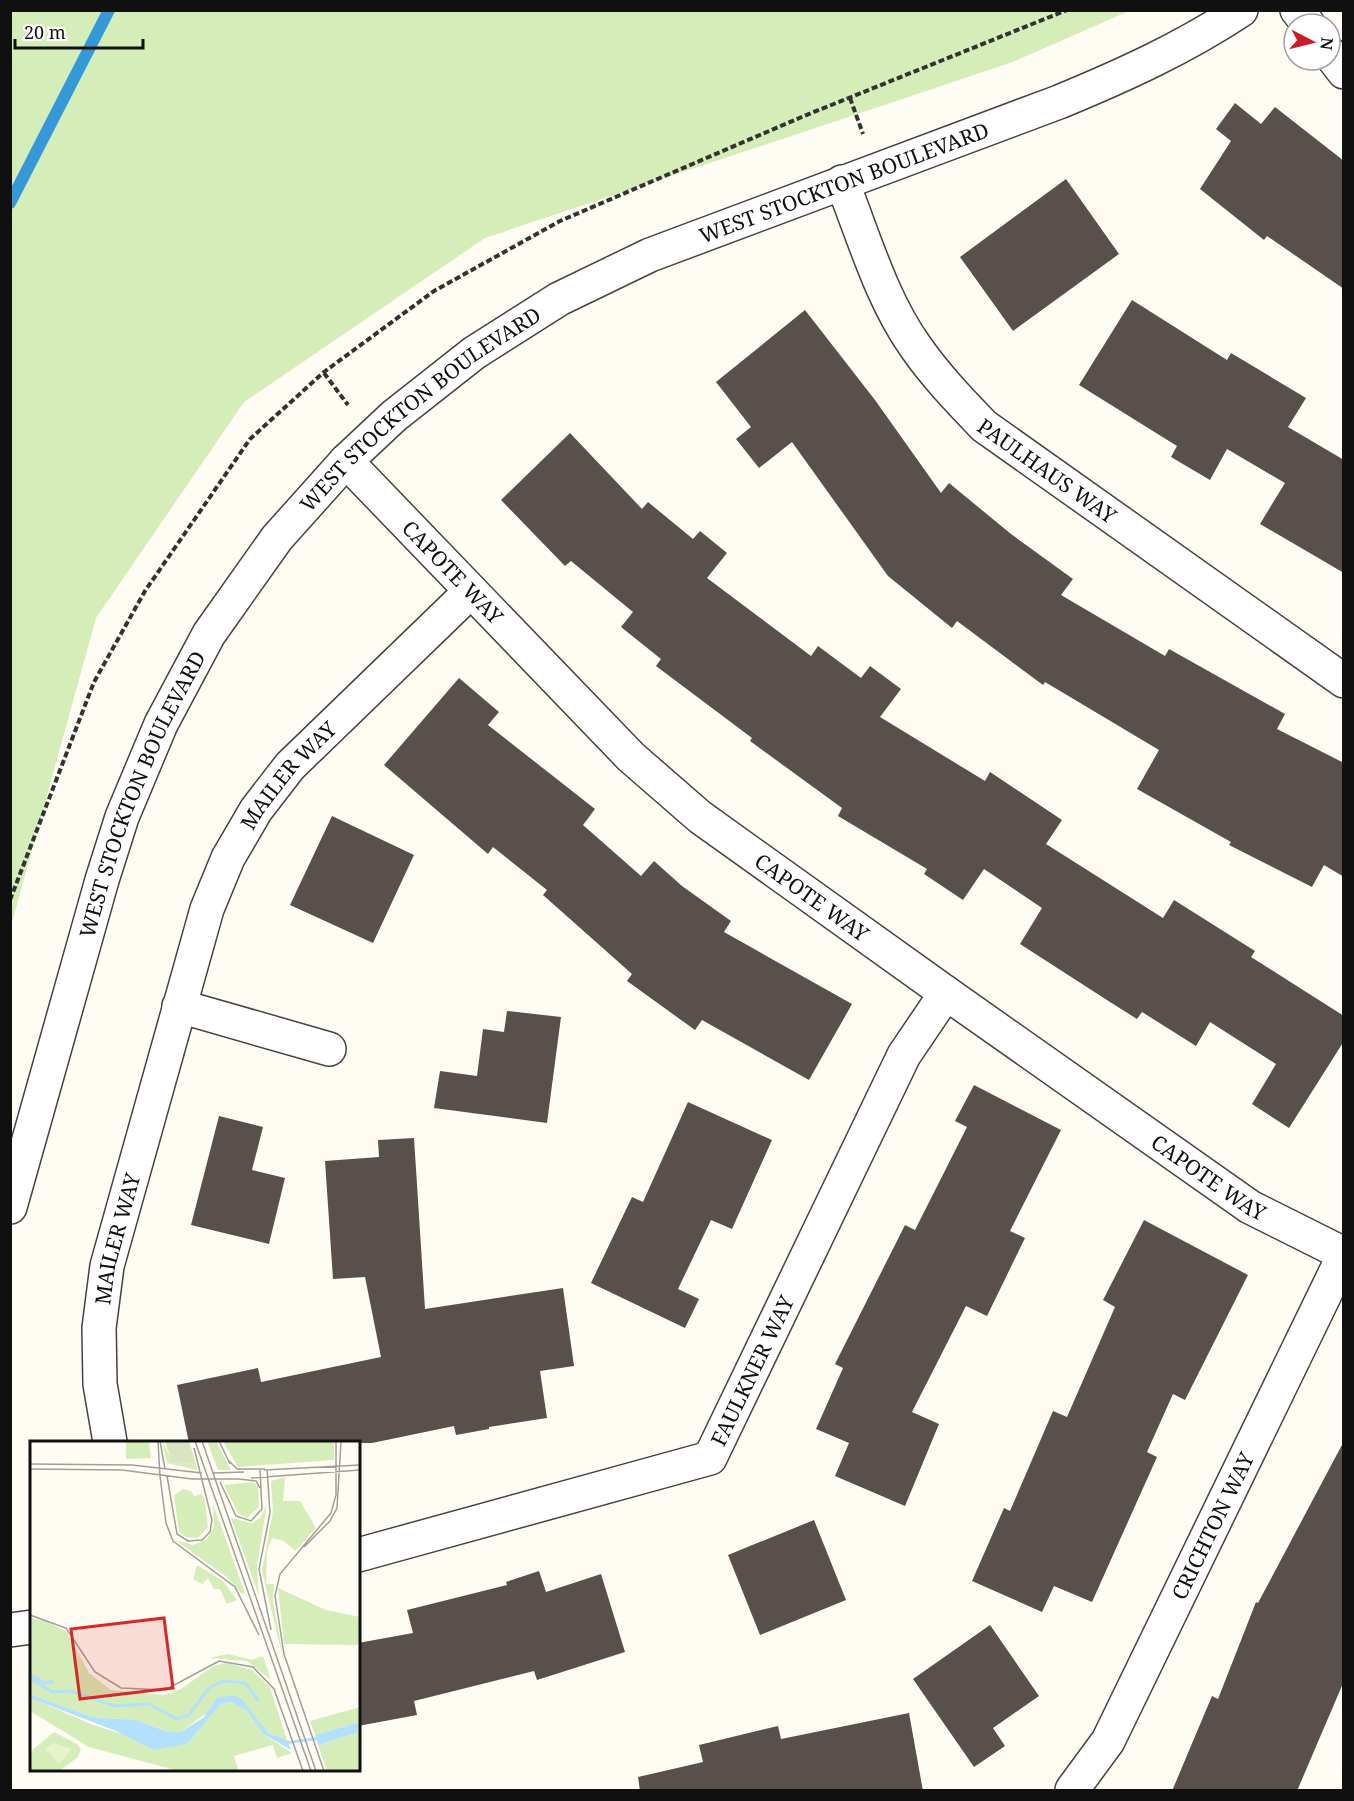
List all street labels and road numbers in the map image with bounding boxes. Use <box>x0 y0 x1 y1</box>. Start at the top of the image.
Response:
street label: WEST STOCKTON BOULEVARD <box>695 116 993 249</box>
street label: WEST STOCKTON BOULEVARD <box>293 300 546 517</box>
street label: PAULHAUS WAY <box>972 412 1123 530</box>
street label: CAPOTE WAY <box>396 514 510 631</box>
street label: WEST STOCKTON BOULEVARD <box>72 646 211 941</box>
street label: MAILER WAY <box>234 714 343 834</box>
street label: CAPOTE WAY <box>749 847 875 948</box>
street label: CAPOTE WAY <box>1146 1128 1272 1227</box>
street label: MAILER WAY <box>88 1169 147 1306</box>
street label: FAULKNER WAY <box>704 1290 800 1450</box>
street label: CRICHTON WAY <box>1165 1447 1261 1604</box>

